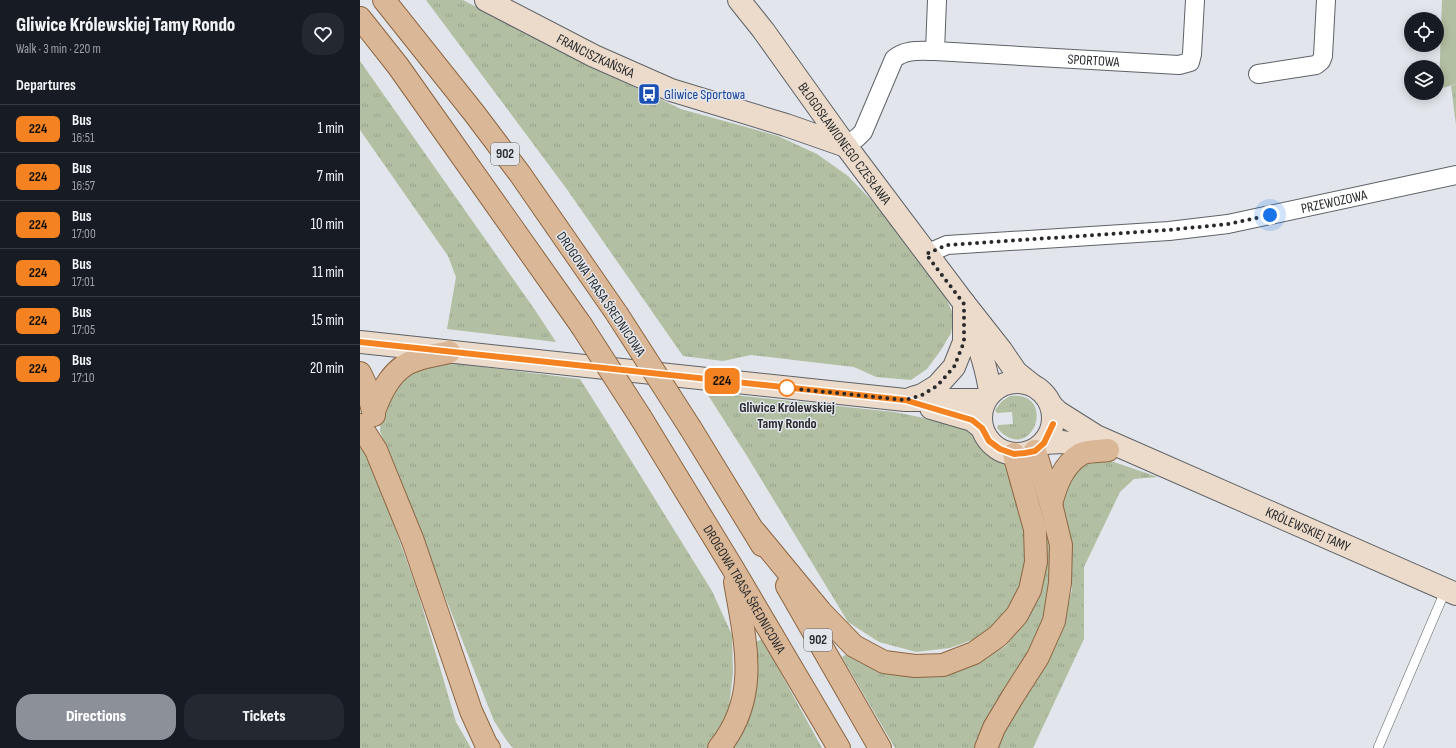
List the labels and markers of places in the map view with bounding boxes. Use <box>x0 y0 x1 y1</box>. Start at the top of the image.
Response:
bus stop icon: Gliwice Sportowa <box>636 81 662 107</box>
place label: Gliwice Sportowa <box>664 86 745 103</box>
marker: Gliwice Królewskiej Tamy Rondo <box>778 379 796 397</box>
place label: Gliwice Królewskiej Tamy Rondo <box>739 399 835 432</box>

